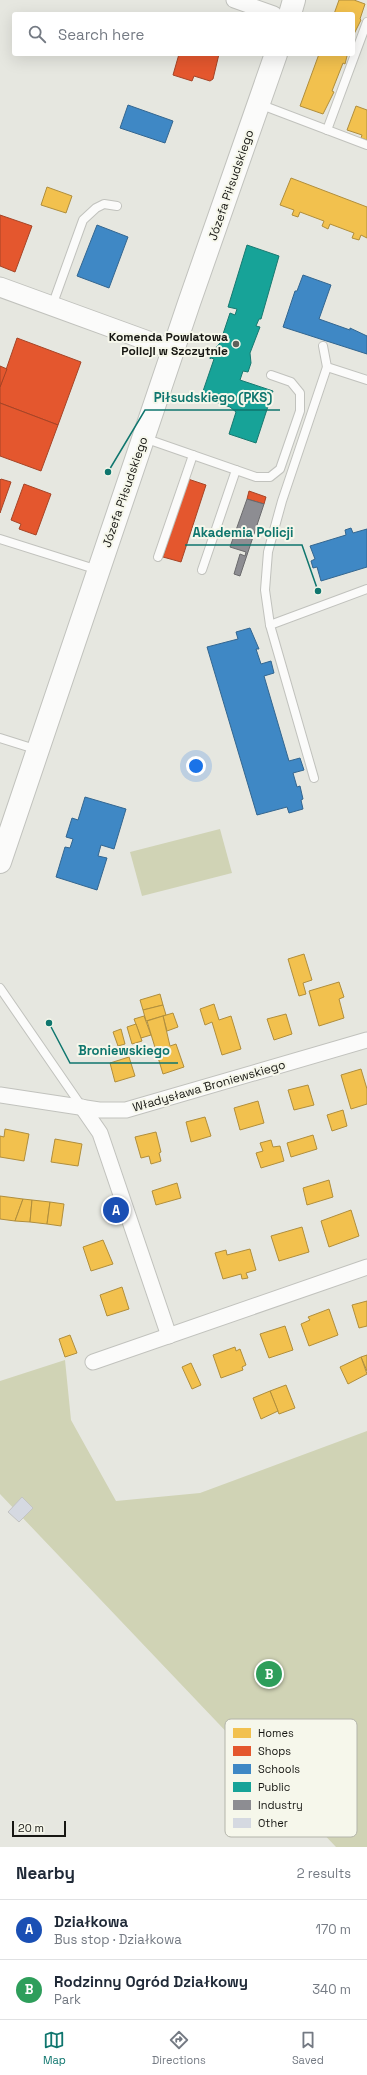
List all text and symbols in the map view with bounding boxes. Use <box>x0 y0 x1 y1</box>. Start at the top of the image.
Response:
search box <box>12 12 355 56</box>
icon: search <box>26 23 48 45</box>
text: Search here <box>58 25 144 44</box>
street label: Józefa Piłsudskiego <box>205 128 257 242</box>
place label: Komenda Powiatowa Policji w Szczytnie <box>109 329 228 359</box>
marker: Komenda Powiatowa Policji w Szczytnie <box>231 339 241 349</box>
callout: Piłsudskiego (PKS) <box>145 385 280 410</box>
text: Piłsudskiego (PKS) <box>154 389 272 406</box>
street label: Józefa Piłsudskiego <box>99 435 151 549</box>
callout: Akademia Policji <box>185 520 302 545</box>
text: Akademia Policji <box>192 524 294 541</box>
your location <box>186 756 206 776</box>
callout: Broniewskiego <box>70 1038 178 1063</box>
text: Broniewskiego <box>78 1042 170 1059</box>
street label: Władysława Broniewskiego <box>131 1057 287 1115</box>
pin: A <box>103 1195 129 1225</box>
pin: B <box>256 1659 282 1689</box>
legend <box>225 1719 357 1837</box>
text: Homes <box>258 1726 294 1740</box>
text: Shops <box>258 1744 291 1758</box>
text: Schools <box>258 1762 300 1776</box>
text: Public <box>258 1780 290 1794</box>
text: Industry <box>258 1798 303 1812</box>
text: Other <box>258 1816 288 1830</box>
scale bar <box>12 1819 66 1838</box>
text: 20 m <box>18 1821 44 1835</box>
text: Nearby <box>16 1862 75 1884</box>
text: 2 results <box>297 1865 351 1882</box>
text: Działkowa <box>54 1912 128 1931</box>
text: A <box>25 1921 33 1938</box>
text: 170 m <box>315 1921 351 1938</box>
text: Bus stop · Działkowa <box>54 1931 182 1948</box>
text: Rodzinny Ogród Działkowy <box>54 1972 248 1991</box>
text: B <box>25 1981 33 1998</box>
text: 340 m <box>312 1981 351 1998</box>
text: Park <box>54 1991 81 2008</box>
tab: Map <box>43 2029 66 2067</box>
tab: Directions <box>152 2029 206 2067</box>
tab: Saved <box>292 2029 324 2067</box>

